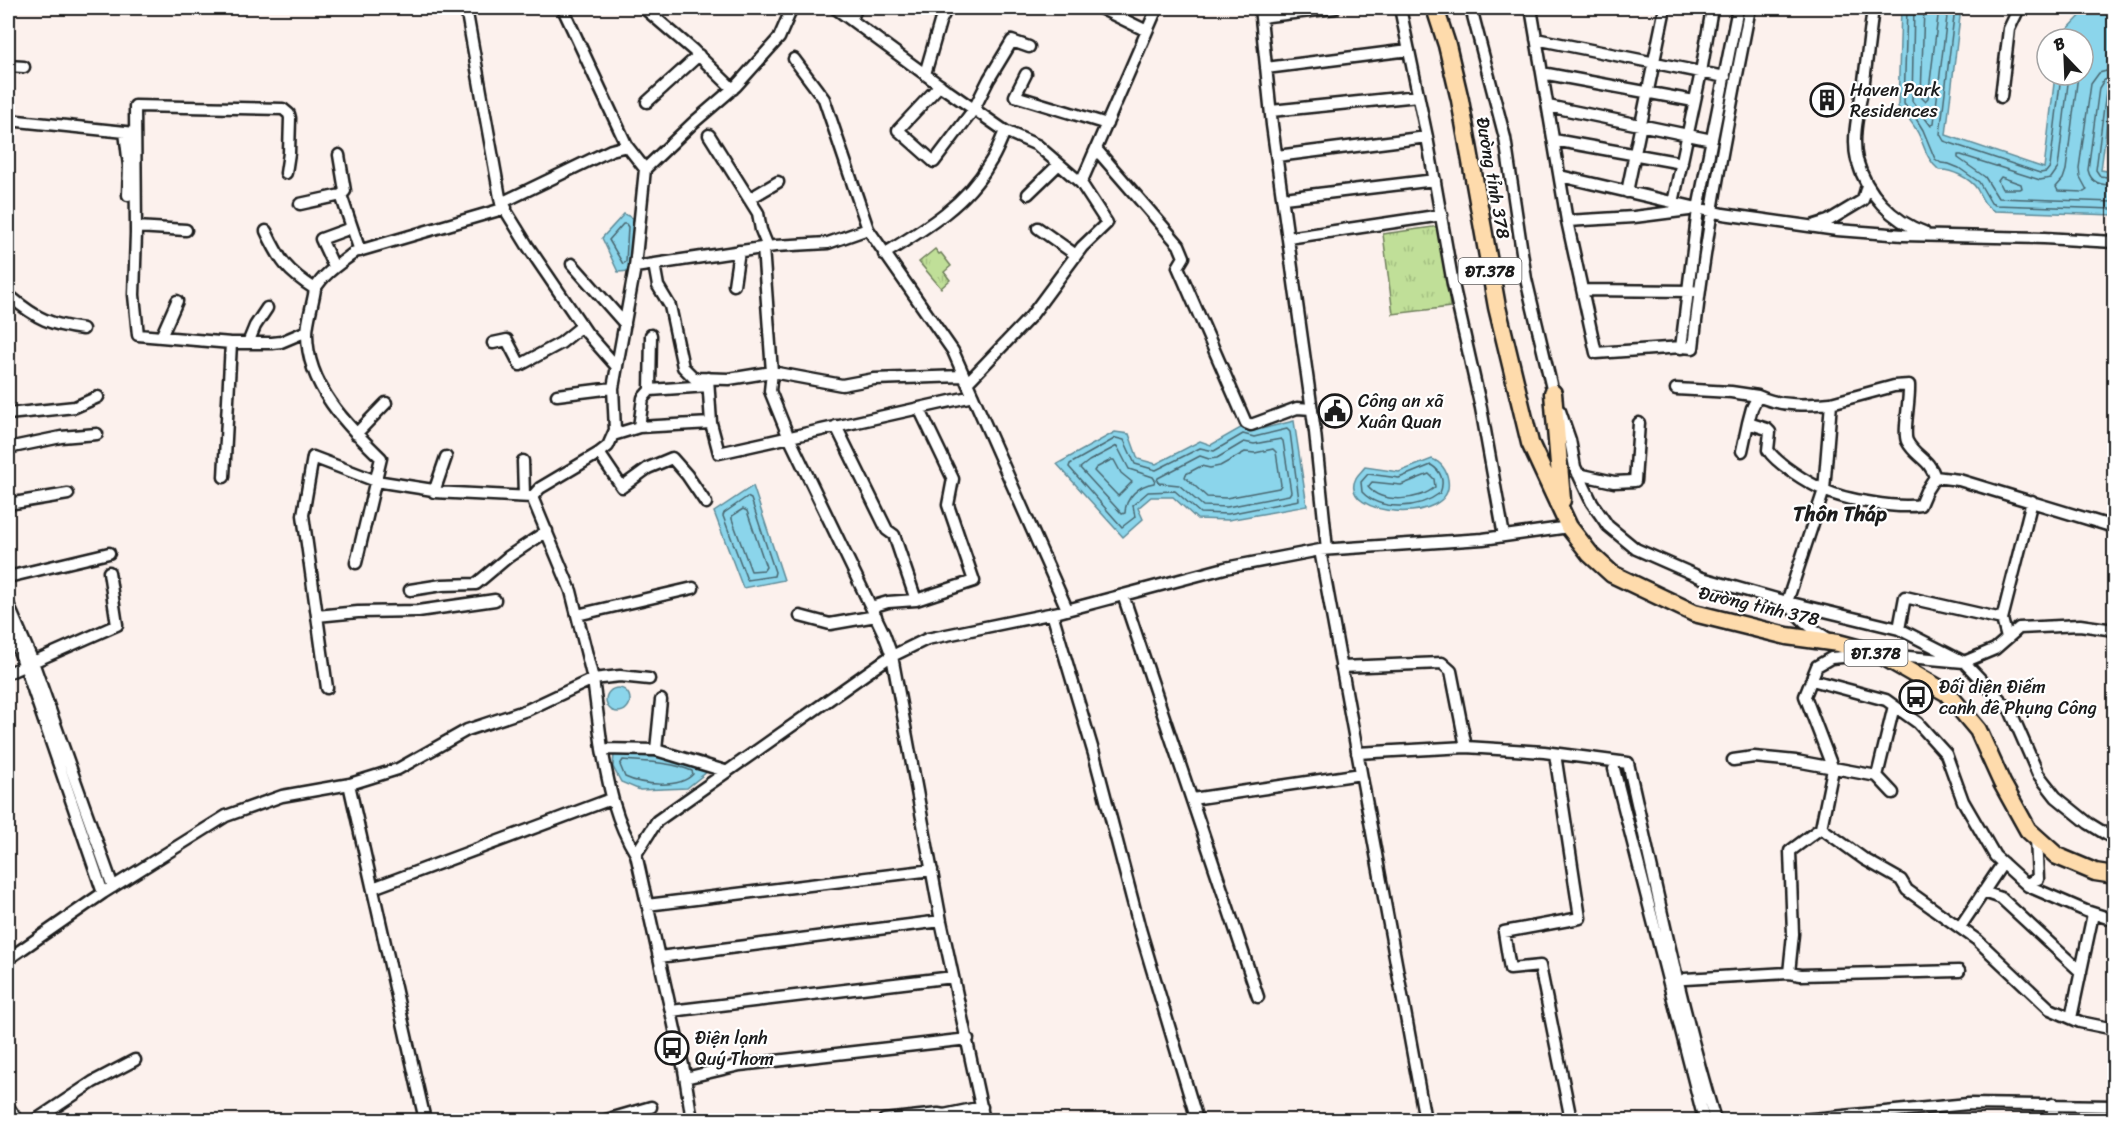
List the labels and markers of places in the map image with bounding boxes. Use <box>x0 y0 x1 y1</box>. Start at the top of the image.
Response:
place label: Haven Park Residences <box>1850 74 1941 127</box>
building icon: Haven Park Residences <box>1809 82 1845 118</box>
place label: Công an xã Xuân Quan <box>1357 385 1445 438</box>
public building icon: Công an xã Xuân Quan <box>1317 393 1353 429</box>
place label: Đối diện Điếm canh đê Phụng Công <box>1939 671 2097 724</box>
bus stop icon: Đối diện Điếm canh đê Phụng Công <box>1898 679 1934 715</box>
place label: Điện lạnh Quý Thơm <box>695 1022 774 1075</box>
bus stop icon: Điện lạnh Quý Thơm <box>654 1030 690 1066</box>

